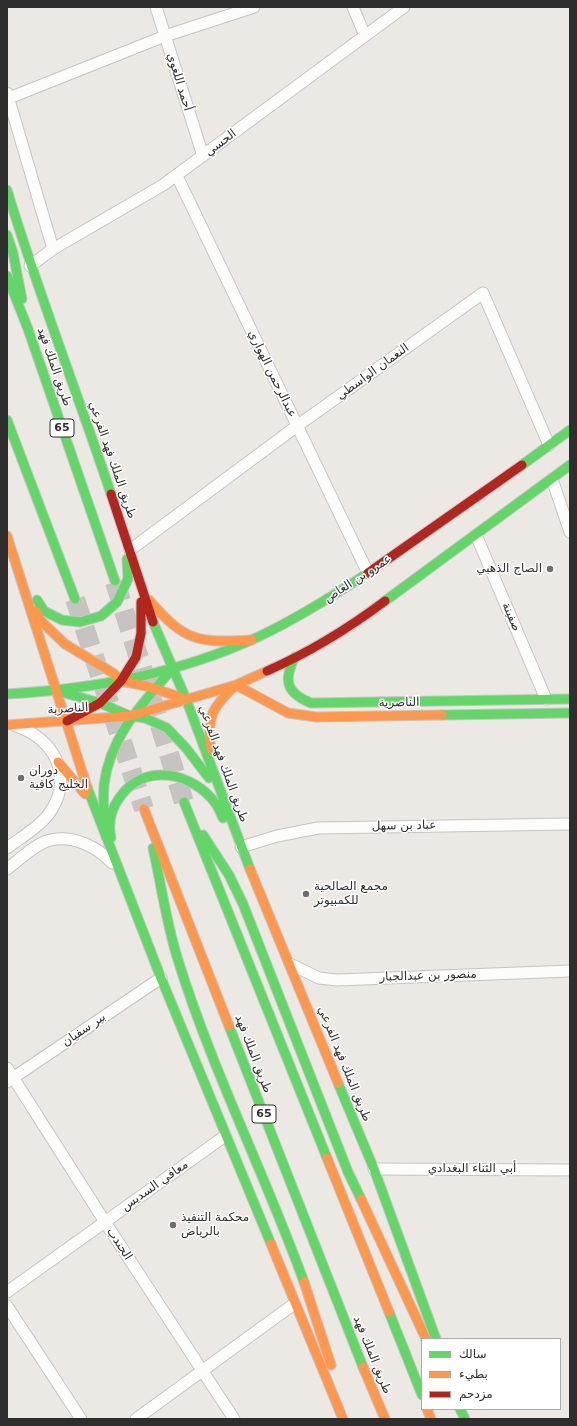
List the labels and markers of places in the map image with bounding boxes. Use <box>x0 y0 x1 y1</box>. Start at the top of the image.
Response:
place label: الصاج الذهبي <box>476 562 542 576</box>
marker: الصاج الذهبي <box>545 564 555 574</box>
place label: دوران الخليج كافية <box>29 764 88 792</box>
marker: دوران الخليج كافية <box>16 773 26 783</box>
place label: مجمع الصالحية للكمبيوتر <box>314 880 388 908</box>
marker: مجمع الصالحية للكمبيوتر <box>301 889 311 899</box>
place label: محكمة التنفيذ بالرياض <box>181 1211 249 1239</box>
marker: محكمة التنفيذ بالرياض <box>168 1220 178 1230</box>

